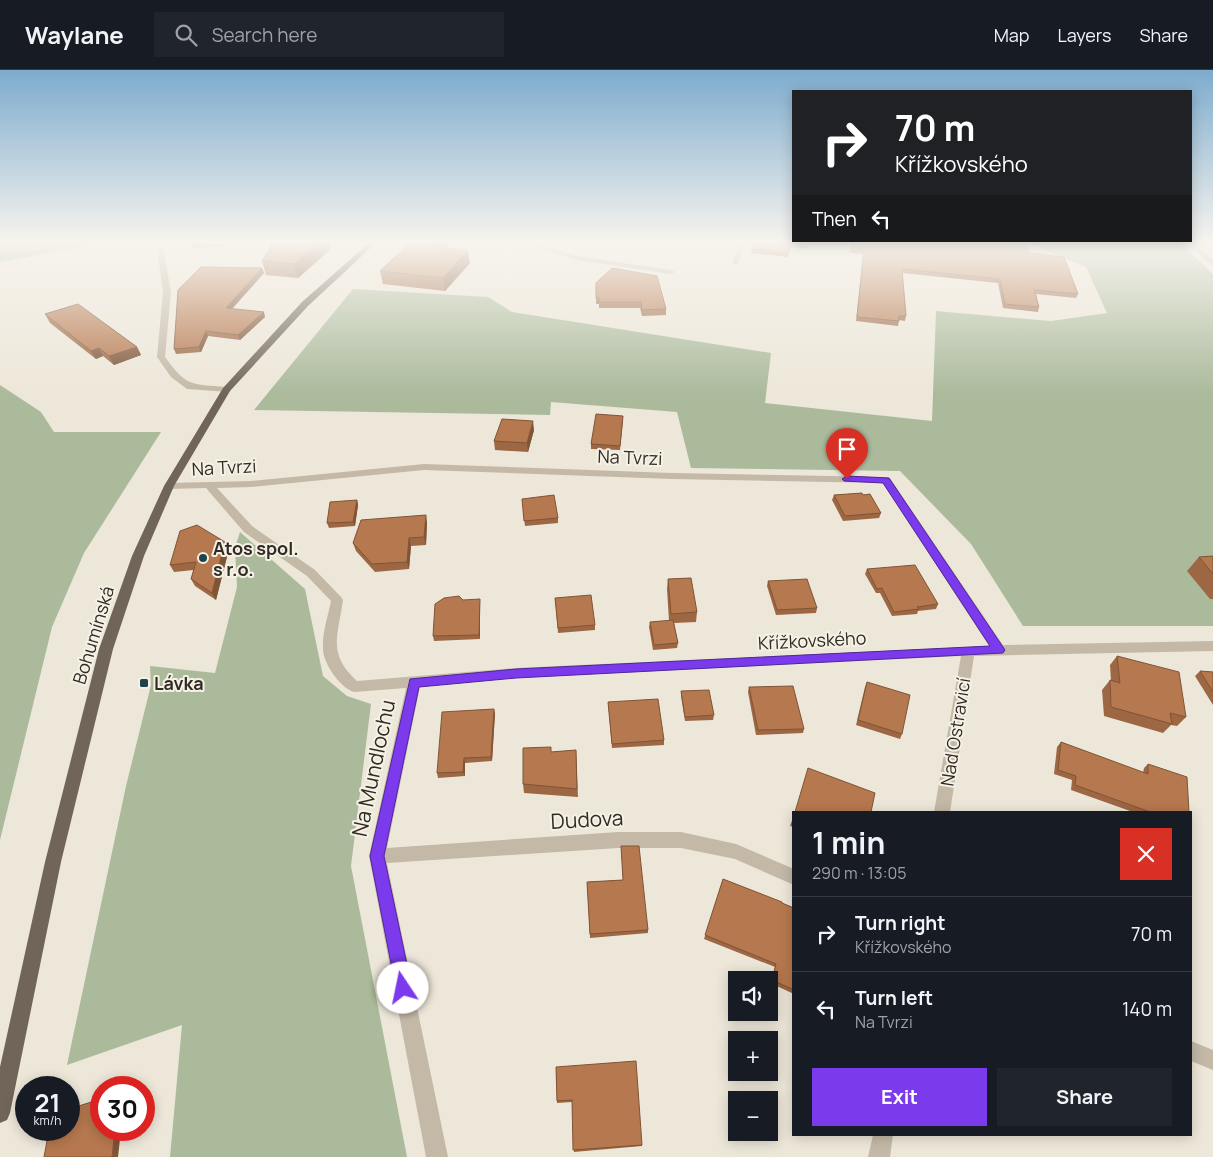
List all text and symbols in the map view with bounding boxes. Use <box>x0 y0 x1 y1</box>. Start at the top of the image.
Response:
search box <box>154 12 504 57</box>
text: Waylane <box>25 18 124 51</box>
icon: search <box>172 21 200 49</box>
text: Search here <box>212 22 317 48</box>
text: Map <box>994 23 1029 47</box>
text: Layers <box>1057 23 1111 47</box>
text: Share <box>1139 23 1188 47</box>
text: 70 m <box>895 104 975 152</box>
icon: right <box>812 110 877 175</box>
text: Křížkovského <box>895 149 1028 179</box>
icon: left <box>867 205 895 233</box>
text: Then <box>812 206 857 232</box>
pin <box>826 428 868 479</box>
icon: arrive <box>833 435 861 463</box>
street label: Na Tvrzi <box>597 444 663 470</box>
street label: Na Tvrzi <box>191 453 257 481</box>
place label: Atos spol. s r.o. <box>213 536 299 581</box>
marker: Atos spol. s r.o. <box>197 552 209 564</box>
street label: Bohumínská <box>67 583 119 687</box>
street label: Křížkovského <box>757 625 867 655</box>
place label: Lávka <box>154 671 204 695</box>
street label: Nad Ostravicí <box>935 676 975 788</box>
marker: Lávka <box>138 677 150 689</box>
street label: Na Mundlochu <box>345 697 401 839</box>
street label: Dudova <box>550 803 624 835</box>
text: 1 min <box>812 822 885 863</box>
button: close <box>1120 828 1172 880</box>
text: 290 m · 13:05 <box>812 862 906 884</box>
text: Turn right <box>855 910 945 936</box>
icon: right <box>812 920 840 948</box>
text: 70 m <box>1131 921 1172 947</box>
text: Křížkovského <box>855 936 952 958</box>
position arrow <box>376 961 428 1013</box>
map controls <box>728 971 778 1141</box>
button: sound <box>728 971 778 1021</box>
text: Turn left <box>855 985 933 1011</box>
icon: left <box>812 995 840 1023</box>
text: 140 m <box>1122 996 1172 1022</box>
text: Na Tvrzi <box>855 1011 913 1033</box>
button: + <box>728 1031 778 1081</box>
button: Exit <box>812 1068 987 1126</box>
button: Share <box>997 1068 1172 1126</box>
speed limit sign: 30 <box>90 1076 155 1141</box>
text: 21 <box>35 1085 60 1120</box>
button: − <box>728 1091 778 1141</box>
text: km/h <box>34 1112 61 1129</box>

